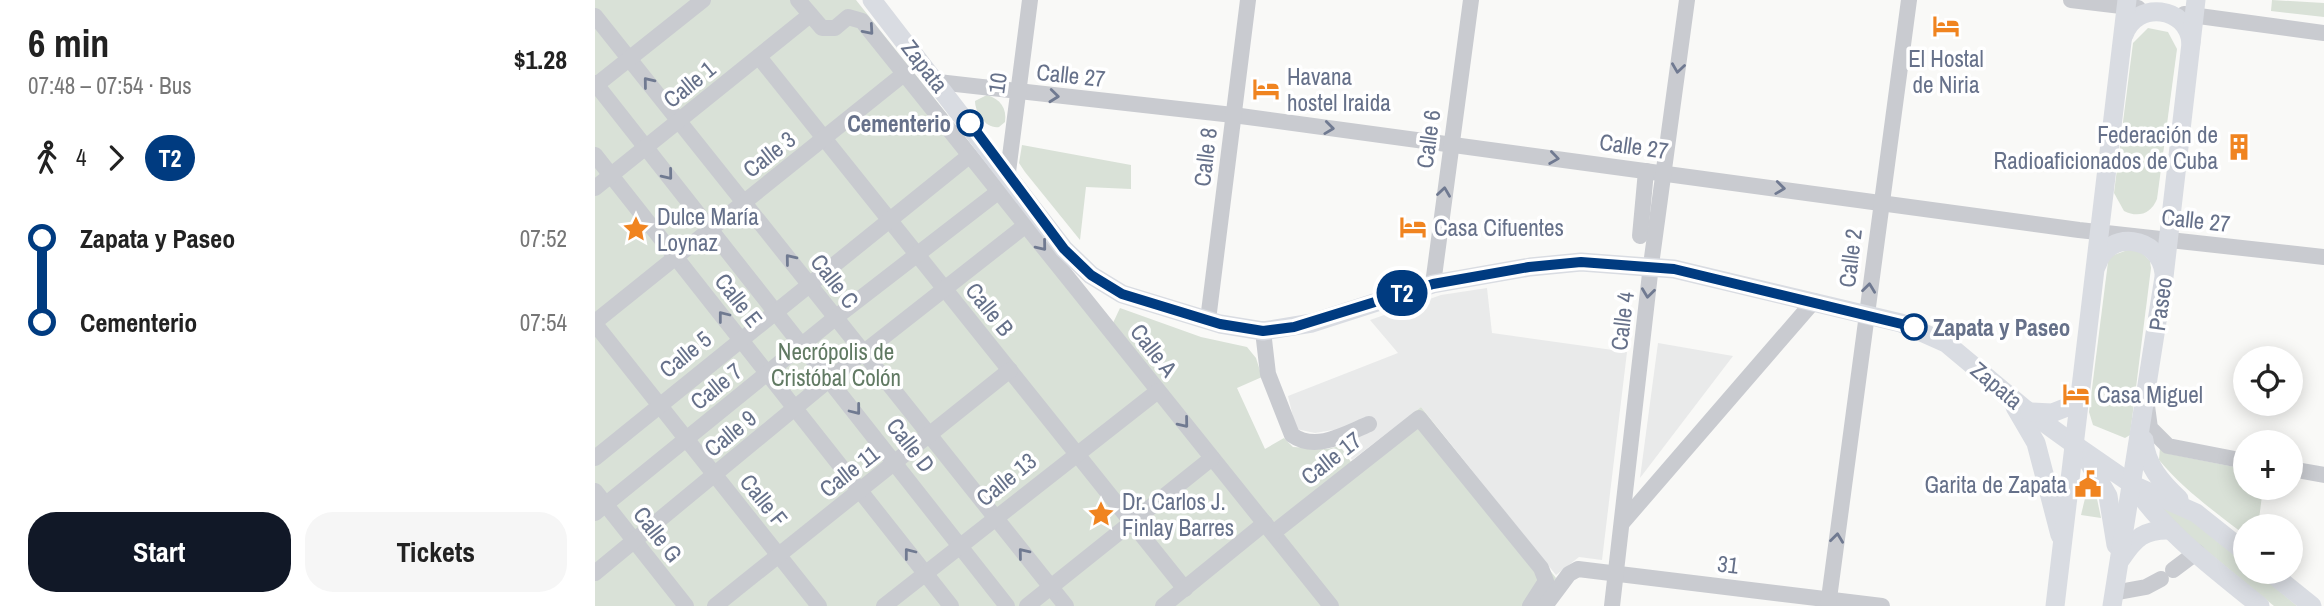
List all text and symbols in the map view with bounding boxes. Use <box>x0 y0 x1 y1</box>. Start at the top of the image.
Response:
hotel icon: El Hostal de Niria <box>1931 11 1961 41</box>
text: 6 min <box>28 18 109 69</box>
one-way arrow <box>861 22 873 35</box>
street label: Zapata <box>895 33 956 99</box>
text: $1.28 <box>514 42 567 77</box>
place label: El Hostal de Niria <box>1908 43 1984 100</box>
street label: Calle 1 <box>656 53 722 115</box>
street label: Calle 27 <box>1035 56 1107 94</box>
place label: Havana hostel Iraida <box>1287 61 1391 118</box>
one-way arrow <box>1670 62 1685 73</box>
text: 07:48 – 07:54 · Bus <box>28 70 192 101</box>
street label: 10 <box>980 70 1014 96</box>
hotel icon: Havana hostel Iraida <box>1251 74 1281 104</box>
one-way arrow <box>643 78 656 90</box>
one-way arrow <box>1049 88 1060 103</box>
place label: Cementerio <box>847 108 951 139</box>
street label: Calle 6 <box>1409 108 1447 170</box>
marker: Cementerio <box>957 110 983 136</box>
place label: Federación de Radioaficionados de Cuba <box>1994 119 2219 176</box>
one-way arrow <box>1323 120 1335 135</box>
street label: Calle 3 <box>736 124 802 184</box>
street label: Calle 8 <box>1186 126 1224 188</box>
street label: Calle 27 <box>1598 126 1670 166</box>
building icon: Federación de Radioaficionados de Cuba <box>2224 132 2254 162</box>
icon: walk <box>28 139 66 177</box>
icon: forward <box>97 139 135 177</box>
text: 4 <box>76 142 87 173</box>
text: T2 <box>159 142 181 174</box>
one-way arrow <box>1548 150 1560 165</box>
one-way arrow <box>660 167 672 180</box>
one-way arrow <box>1774 181 1785 196</box>
one-way arrow <box>1436 186 1451 198</box>
place label: Dulce María Loynaz <box>657 201 759 258</box>
street label: Calle 27 <box>2160 201 2232 239</box>
hotel icon: Casa Cifuentes <box>1398 212 1428 242</box>
place label: Casa Cifuentes <box>1434 212 1564 243</box>
place icon: Dulce María Loynaz <box>621 214 651 244</box>
text: Zapata y Paseo <box>80 221 235 256</box>
text: 07:52 <box>520 223 567 254</box>
street label: Calle 2 <box>1831 227 1869 289</box>
one-way arrow <box>1034 237 1046 250</box>
street label: Calle C <box>804 247 866 315</box>
one-way arrow <box>786 255 798 268</box>
street label: Calle E <box>708 267 770 333</box>
line badge: T2 <box>1371 270 1433 316</box>
street label: Paseo <box>2141 275 2179 333</box>
street label: Calle B <box>959 276 1021 342</box>
text: T2 <box>1391 277 1413 309</box>
one-way arrow <box>1862 283 1877 294</box>
one-way arrow <box>1640 287 1655 299</box>
street label: Calle 4 <box>1603 289 1641 352</box>
text: Cementerio <box>80 305 197 340</box>
text: 07:54 <box>520 307 567 338</box>
one-way arrow <box>718 311 731 323</box>
place label: Zapata y Paseo <box>1933 312 2070 343</box>
marker: Zapata y Paseo <box>1901 314 1927 340</box>
street label: Calle A <box>1123 317 1185 383</box>
street label: Calle 5 <box>652 323 718 385</box>
park label: Necrópolis de Cristóbal Colón <box>771 336 901 393</box>
map controls <box>2233 346 2303 584</box>
button: locate <box>2233 346 2303 416</box>
street label: Zapata <box>1965 354 2030 416</box>
street label: Calle 7 <box>683 355 749 417</box>
hotel icon: Casa Miguel <box>2061 379 2091 409</box>
place label: Casa Miguel <box>2097 379 2203 410</box>
street label: Calle 9 <box>697 402 763 464</box>
one-way arrow <box>847 403 860 415</box>
street label: Calle D <box>880 411 942 479</box>
one-way arrow <box>1176 415 1188 428</box>
street label: Calle 17 <box>1294 424 1368 492</box>
button: + <box>2233 430 2303 500</box>
street label: Calle 11 <box>813 438 886 504</box>
street label: Calle 13 <box>969 445 1043 513</box>
street label: Calle F <box>733 467 795 533</box>
place label: Garita de Zapata <box>1924 469 2068 500</box>
public building icon: Garita de Zapata <box>2073 469 2103 499</box>
place label: Dr. Carlos J. Finlay Barres <box>1122 486 1234 543</box>
place icon: Dr. Carlos J. Finlay Barres <box>1086 499 1116 529</box>
street label: Calle G <box>626 500 690 568</box>
button: Start <box>28 512 291 592</box>
button: Tickets <box>305 512 567 592</box>
button: − <box>2233 514 2303 584</box>
one-way arrow <box>1829 532 1844 544</box>
street label: 31 <box>1716 547 1741 581</box>
one-way arrow <box>904 548 917 560</box>
one-way arrow <box>1019 548 1031 561</box>

